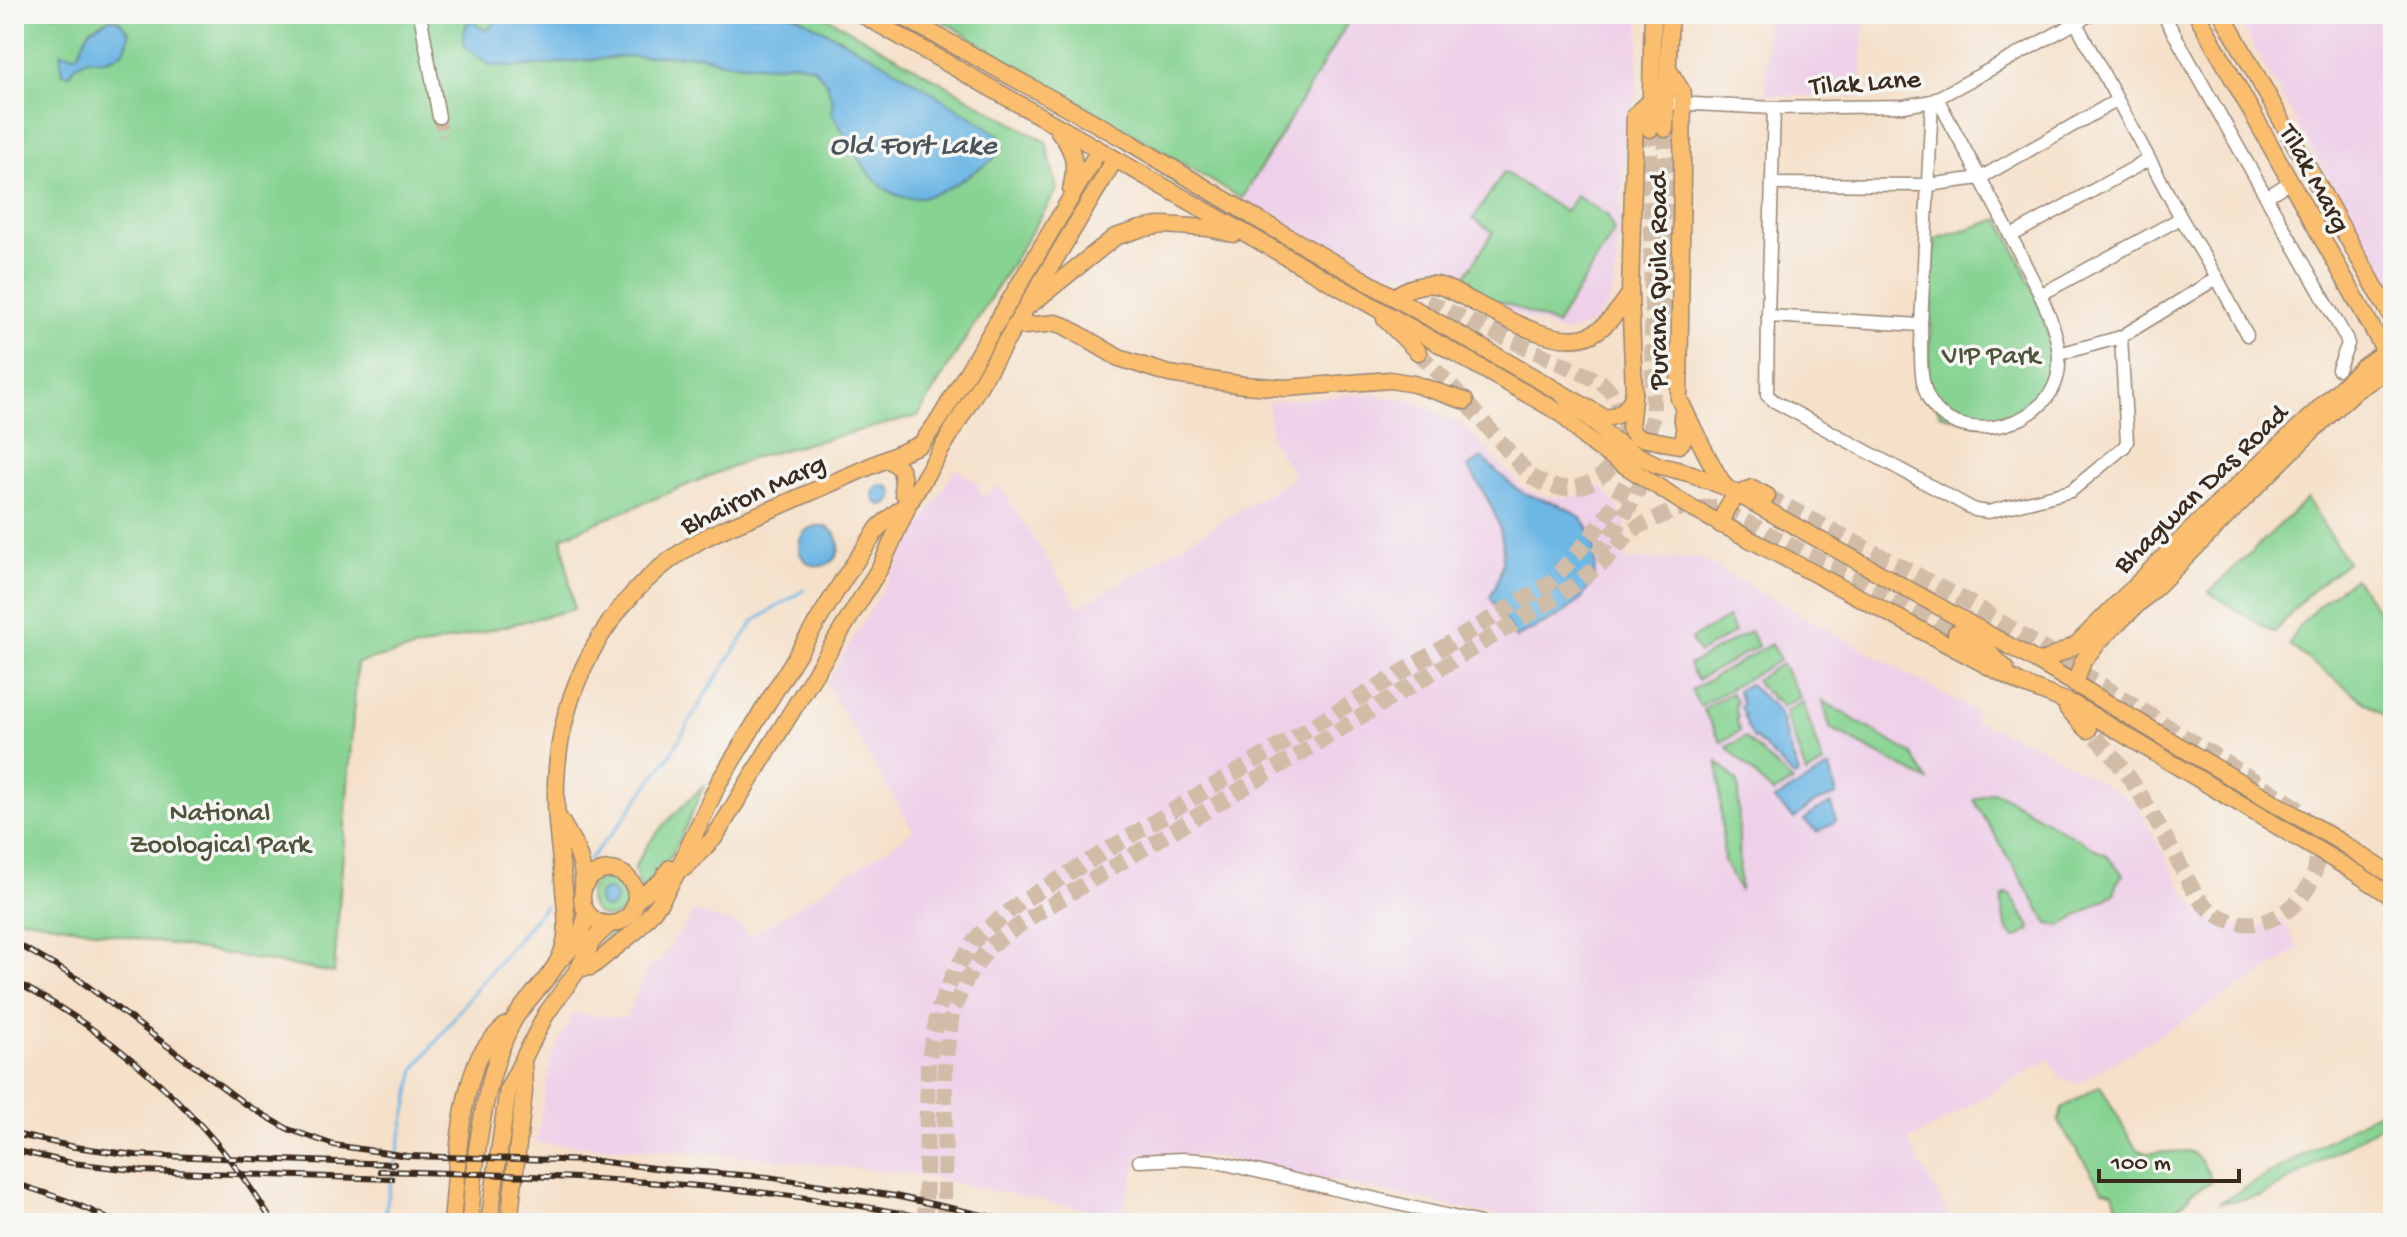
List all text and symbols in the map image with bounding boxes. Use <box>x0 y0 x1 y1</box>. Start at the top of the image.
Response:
street label: Tilak Lane <box>1807 64 1922 105</box>
street label: Tilak Marg <box>2269 118 2356 239</box>
water label: Old Fort Lake <box>830 130 998 165</box>
street label: Purana Quila Road <box>1644 170 1677 391</box>
park label: VIP Park <box>1941 341 2042 374</box>
street label: Bhagwan Das Road <box>2107 397 2298 583</box>
street label: Bhairon Marg <box>675 448 832 544</box>
park label: National Zoological Park <box>129 798 313 863</box>
scale bar <box>2099 1133 2239 1183</box>
text: 100 m <box>2110 1150 2171 1179</box>

